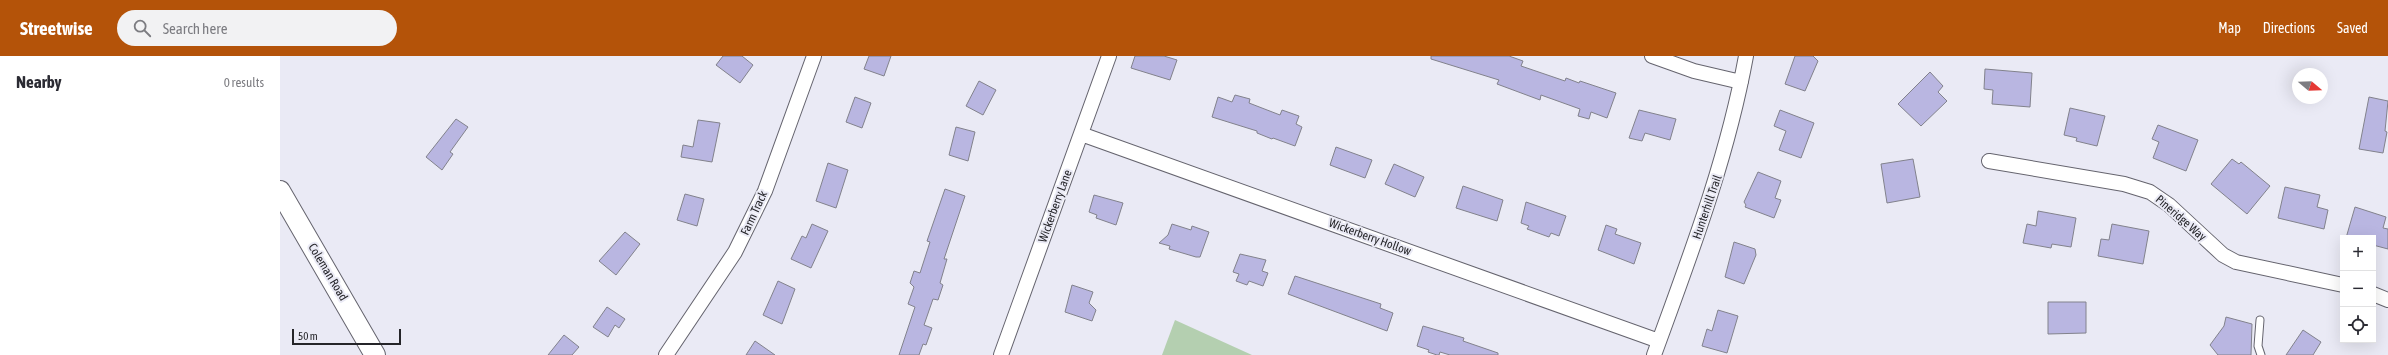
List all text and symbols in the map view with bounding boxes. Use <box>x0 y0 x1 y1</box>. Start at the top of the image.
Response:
search box <box>117 10 397 46</box>
text: Streetwise <box>20 17 93 39</box>
icon: search <box>131 17 153 39</box>
text: Search here <box>163 20 227 37</box>
text: Map <box>2218 20 2241 36</box>
text: Directions <box>2263 20 2315 36</box>
text: Saved <box>2337 20 2368 36</box>
north arrow <box>2292 68 2328 104</box>
text: Nearby <box>16 72 62 92</box>
text: 0 results <box>224 75 264 90</box>
street label: Wickerberry Lane <box>1035 168 1075 244</box>
street label: Hunterhill Trail <box>1689 172 1725 241</box>
street label: Farm Track <box>738 188 771 237</box>
street label: Pineridge Way <box>2153 192 2209 244</box>
street label: Wickerberry Hollow <box>1327 216 1413 258</box>
map controls <box>2340 235 2376 343</box>
button: + <box>2340 235 2376 271</box>
street label: Coleman Road <box>305 241 351 303</box>
button: − <box>2340 271 2376 307</box>
button: locate <box>2340 307 2376 343</box>
scale bar <box>292 327 401 346</box>
text: 50 m <box>298 330 318 342</box>

